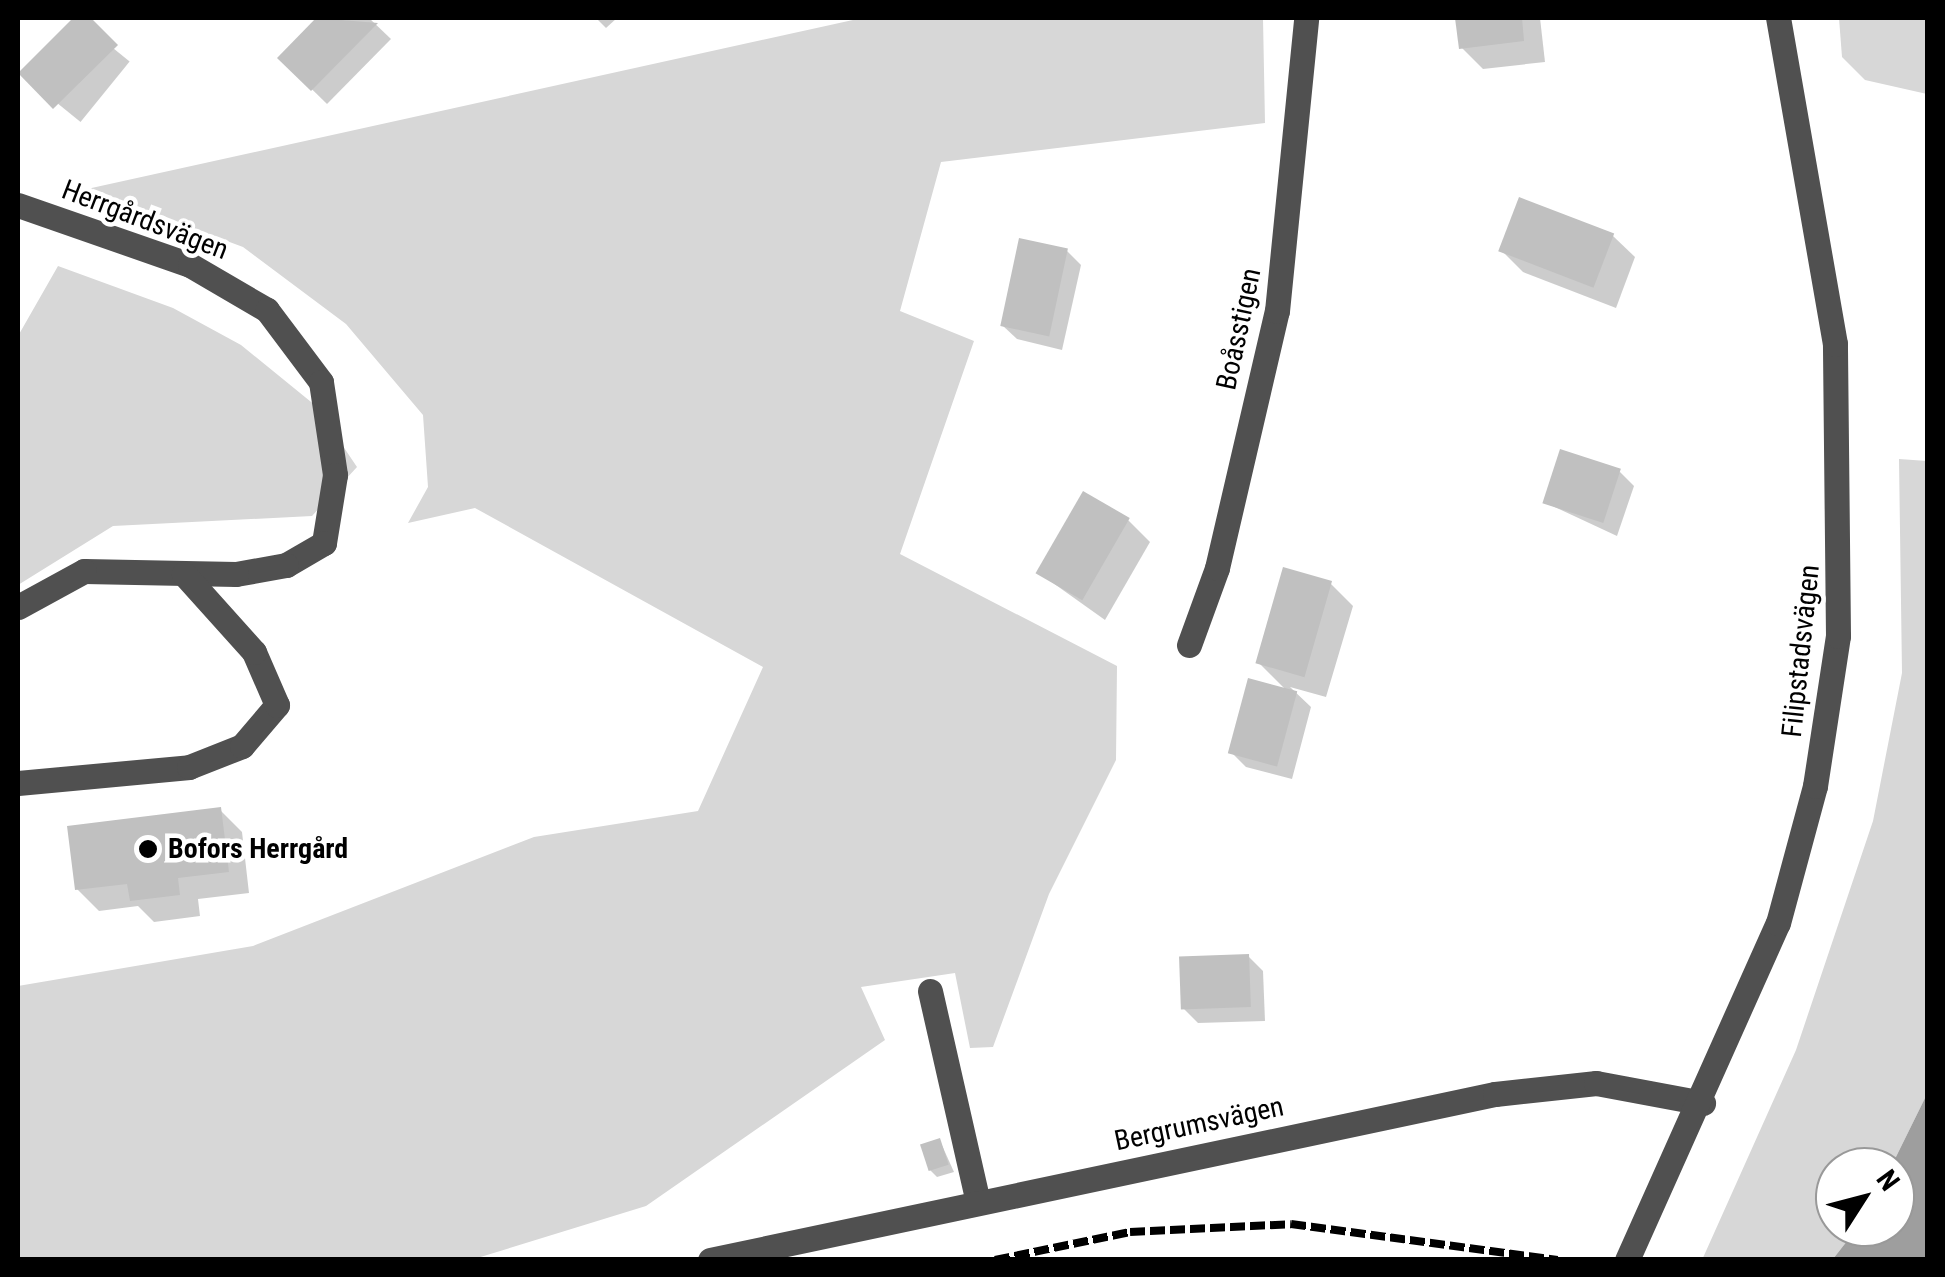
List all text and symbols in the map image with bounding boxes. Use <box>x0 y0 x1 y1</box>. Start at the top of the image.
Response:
street label: Herrgårdsvägen <box>57 173 233 267</box>
street label: Boåsstigen <box>1210 265 1268 393</box>
street label: Filipstadsvägen <box>1775 563 1827 739</box>
place label: Bofors Herrgård <box>168 832 348 866</box>
marker: Bofors Herrgård <box>137 838 159 860</box>
street label: Bergrumsvägen <box>1111 1090 1287 1158</box>
north arrow <box>1815 1147 1915 1247</box>
text: N <box>1870 1164 1906 1197</box>

